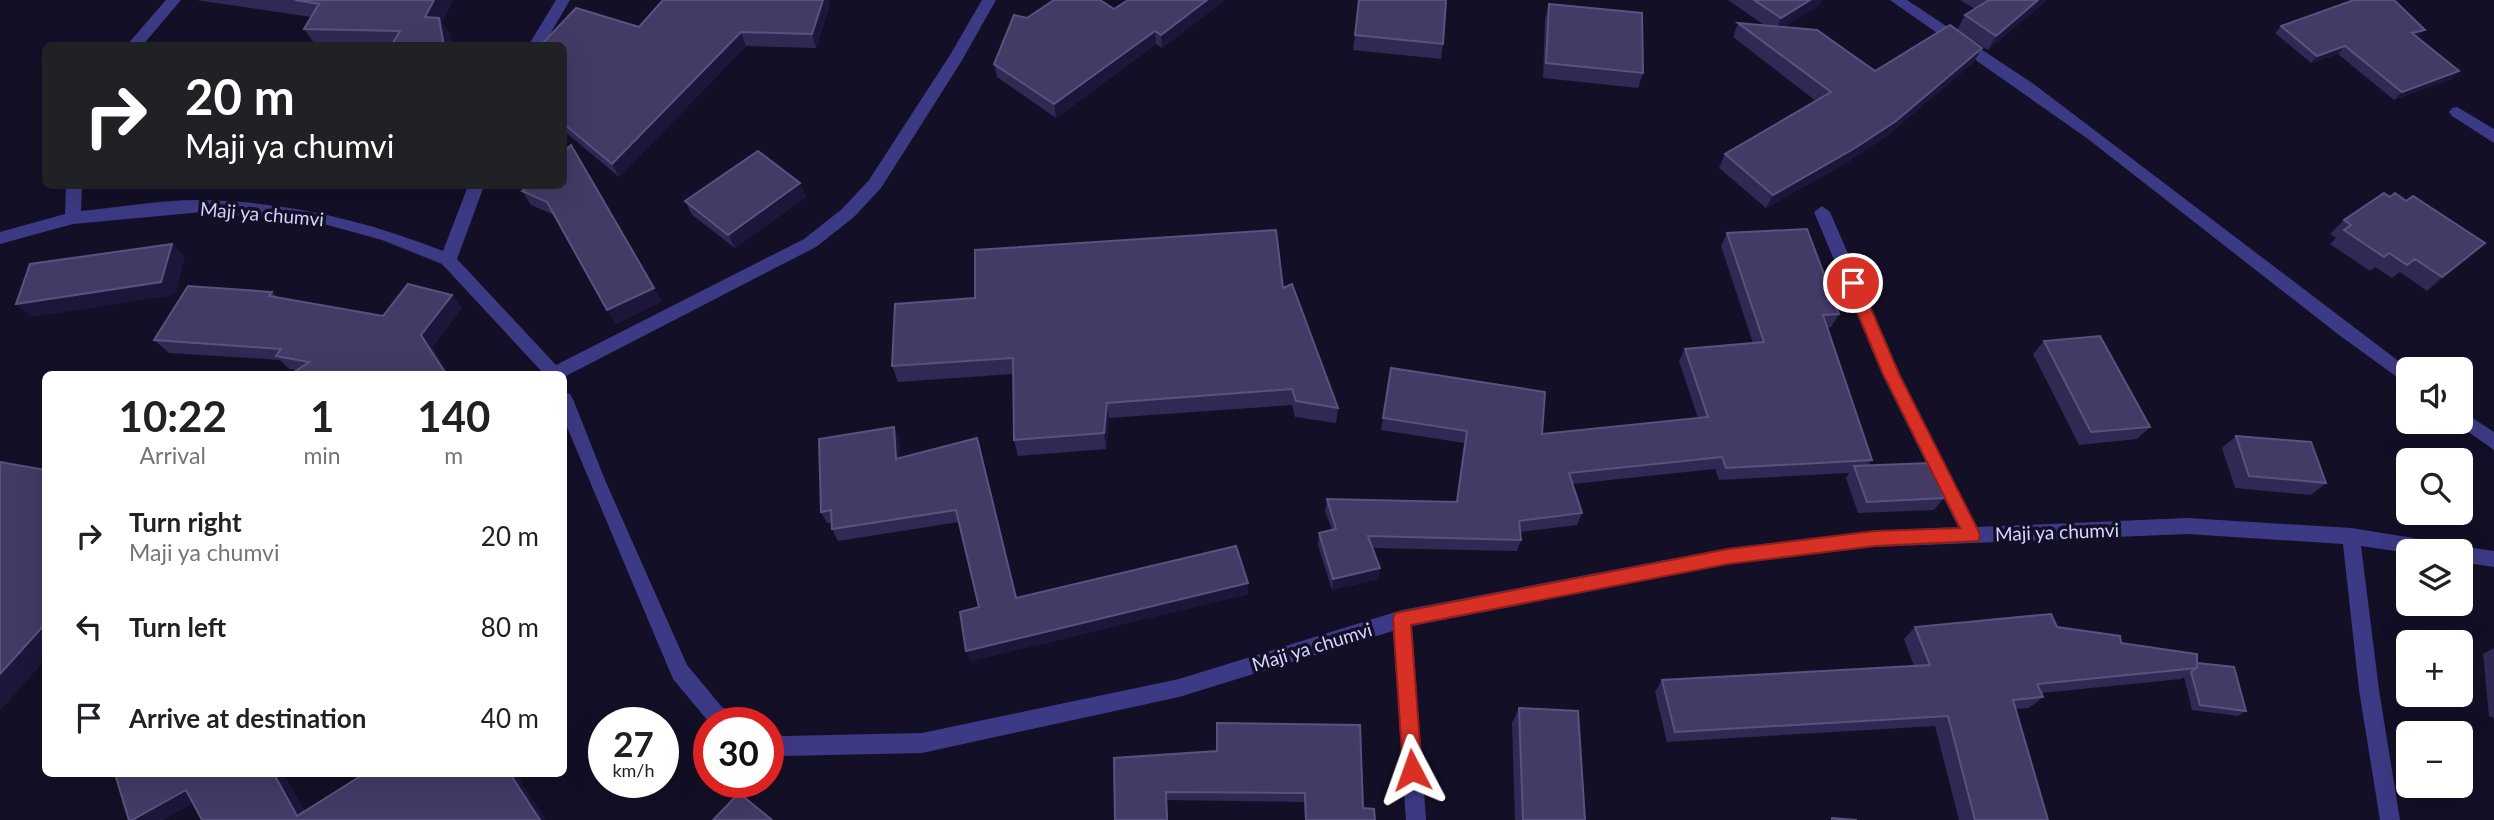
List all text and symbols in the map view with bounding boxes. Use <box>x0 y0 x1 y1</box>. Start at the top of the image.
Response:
text: 20 m <box>185 67 295 125</box>
icon: right <box>70 70 161 161</box>
text: Maji ya chumvi <box>185 126 394 165</box>
street label: Maji ya chumvi <box>199 197 325 230</box>
pin <box>1823 253 1883 313</box>
icon: arrive <box>1834 264 1872 302</box>
map controls <box>2396 357 2473 798</box>
button: sound <box>2396 357 2473 434</box>
text: 10:22 <box>119 391 227 441</box>
text: 1 <box>310 391 334 441</box>
text: 140 <box>417 391 490 441</box>
text: Arrival <box>140 441 206 469</box>
text: min <box>303 441 341 469</box>
text: m <box>444 441 463 469</box>
button: search <box>2396 448 2473 525</box>
text: Turn right <box>129 506 242 538</box>
icon: right <box>70 517 108 555</box>
street label: Maji ya chumvi <box>1994 518 2119 545</box>
text: 20 m <box>481 520 539 552</box>
text: Maji ya chumvi <box>129 538 279 566</box>
button: layers <box>2396 539 2473 616</box>
icon: left <box>70 608 108 646</box>
text: Turn left <box>129 611 226 643</box>
text: 80 m <box>481 611 539 643</box>
street label: Maji ya chumvi <box>1249 617 1375 676</box>
button: + <box>2396 630 2473 707</box>
icon: arrive <box>70 699 108 737</box>
text: Arrive at destination <box>129 702 366 734</box>
text: 40 m <box>481 702 539 734</box>
speed limit sign: 30 <box>693 707 784 798</box>
button: − <box>2396 721 2473 798</box>
text: 27 <box>613 722 654 764</box>
position arrow <box>1375 733 1449 807</box>
text: km/h <box>612 759 655 781</box>

